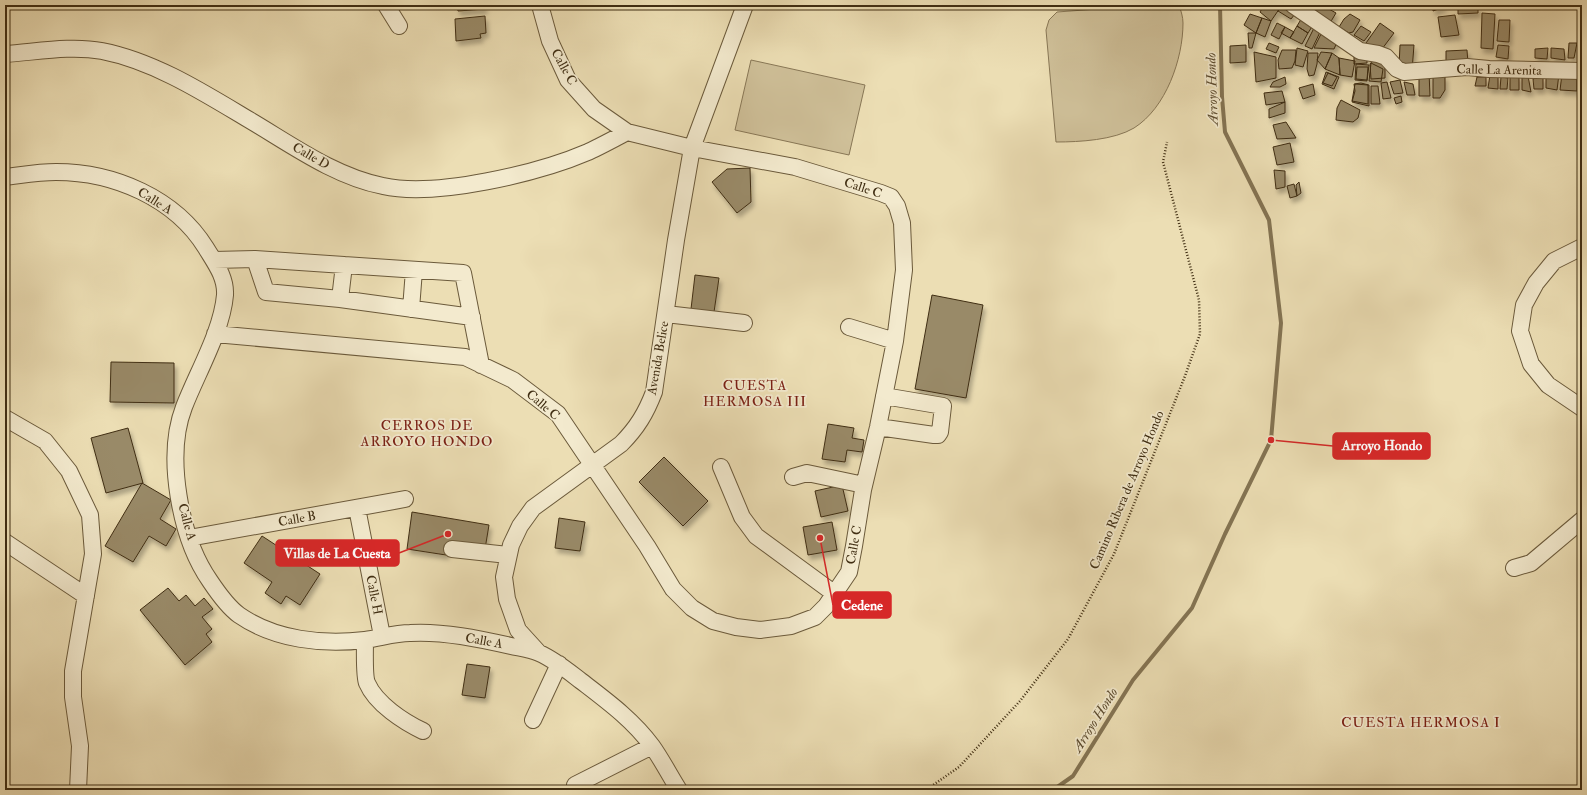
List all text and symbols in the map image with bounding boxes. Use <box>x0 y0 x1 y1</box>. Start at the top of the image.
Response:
street label: Calle C <box>548 46 580 88</box>
water label: Arroyo Hondo <box>1202 52 1222 128</box>
street label: Calle La Arenita <box>1456 61 1542 79</box>
street label: Calle D <box>290 139 332 173</box>
street label: Calle C <box>842 174 884 202</box>
street label: Calle A <box>135 184 176 218</box>
street label: Avenida Belice <box>643 319 672 397</box>
district label: CUESTA HERMOSA III <box>703 377 807 410</box>
street label: Calle C <box>523 386 563 424</box>
street label: Camino Ribera de Arroyo Hondo <box>1086 408 1169 572</box>
district label: CERROS DE ARROYO HONDO <box>359 417 494 450</box>
callout: Arroyo Hondo <box>1333 433 1430 459</box>
text: Arroyo Hondo <box>1341 437 1423 455</box>
street label: Calle A <box>174 502 200 543</box>
street label: Calle B <box>277 508 317 530</box>
street label: Calle C <box>843 524 865 566</box>
callout: Villas de La Cuesta <box>276 540 399 566</box>
text: Villas de La Cuesta <box>282 545 392 562</box>
street label: Calle H <box>362 574 386 617</box>
callout: Cedene <box>833 592 891 618</box>
text: Cedene <box>841 597 883 614</box>
street label: Calle A <box>464 630 505 652</box>
water label: Arroyo Hondo <box>1067 685 1122 757</box>
district label: CUESTA HERMOSA I <box>1341 714 1501 731</box>

